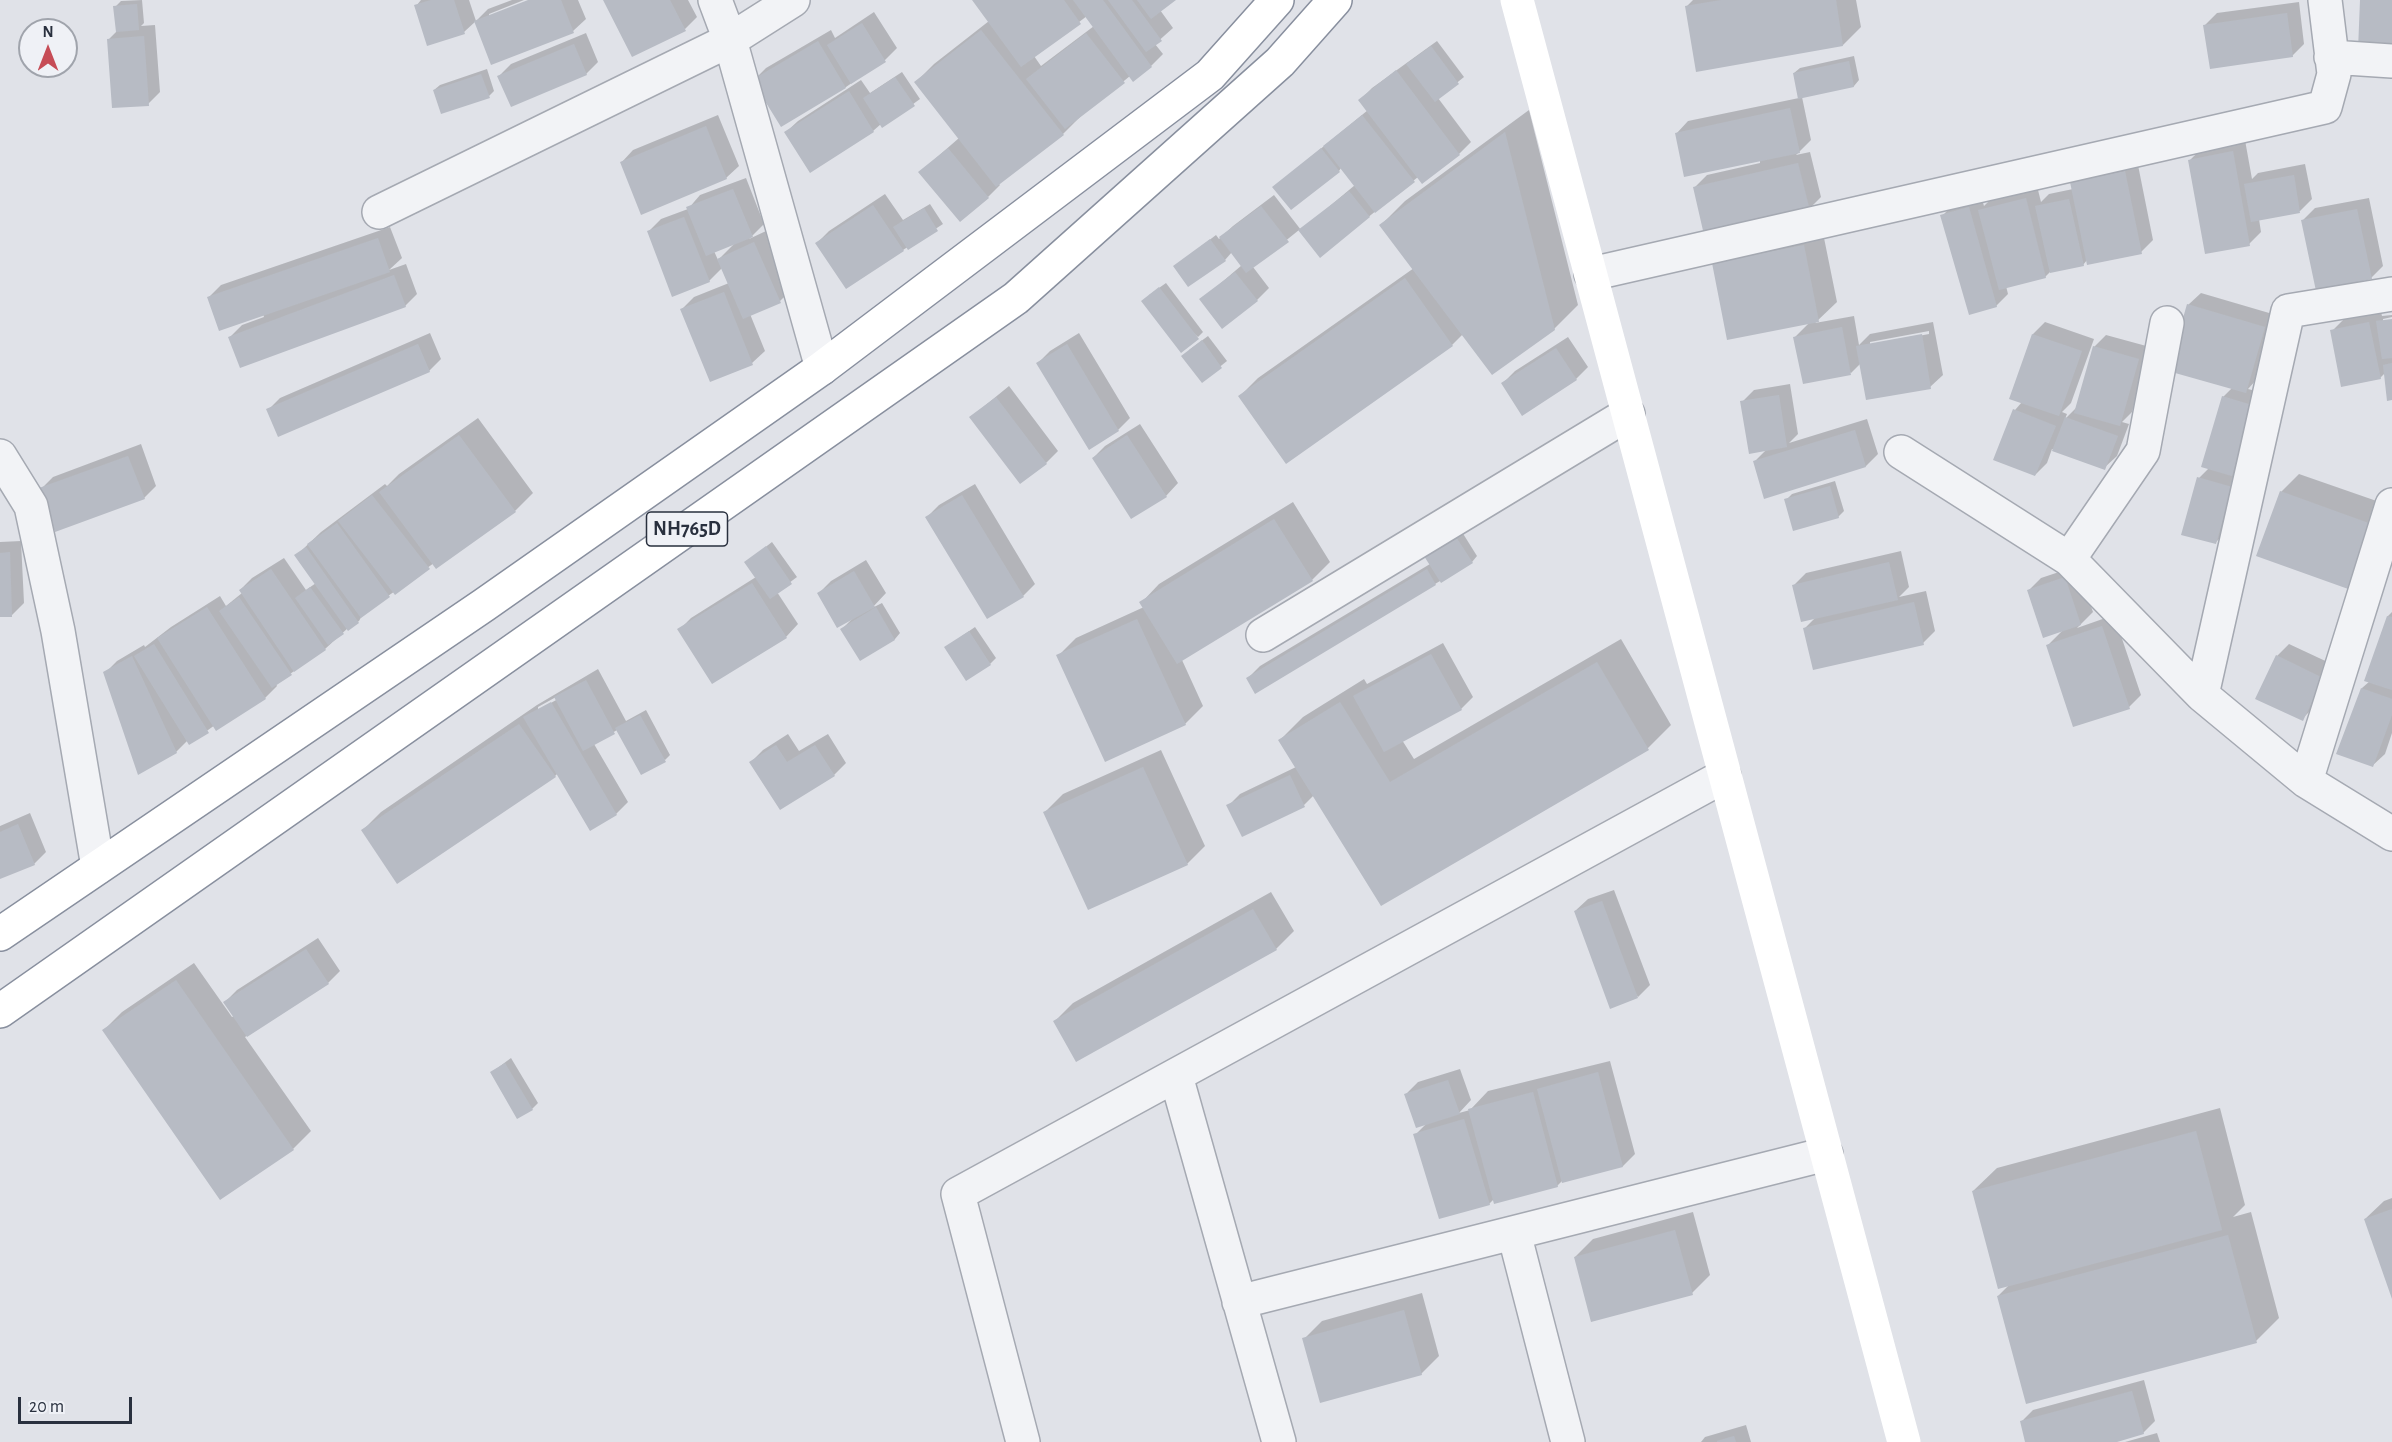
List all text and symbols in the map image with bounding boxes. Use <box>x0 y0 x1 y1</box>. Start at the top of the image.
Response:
north arrow <box>18 18 78 78</box>
text: N <box>42 24 54 40</box>
road number: NH765D <box>646 512 728 546</box>
scale bar <box>21 1385 135 1423</box>
text: 20 m <box>29 1398 64 1416</box>

